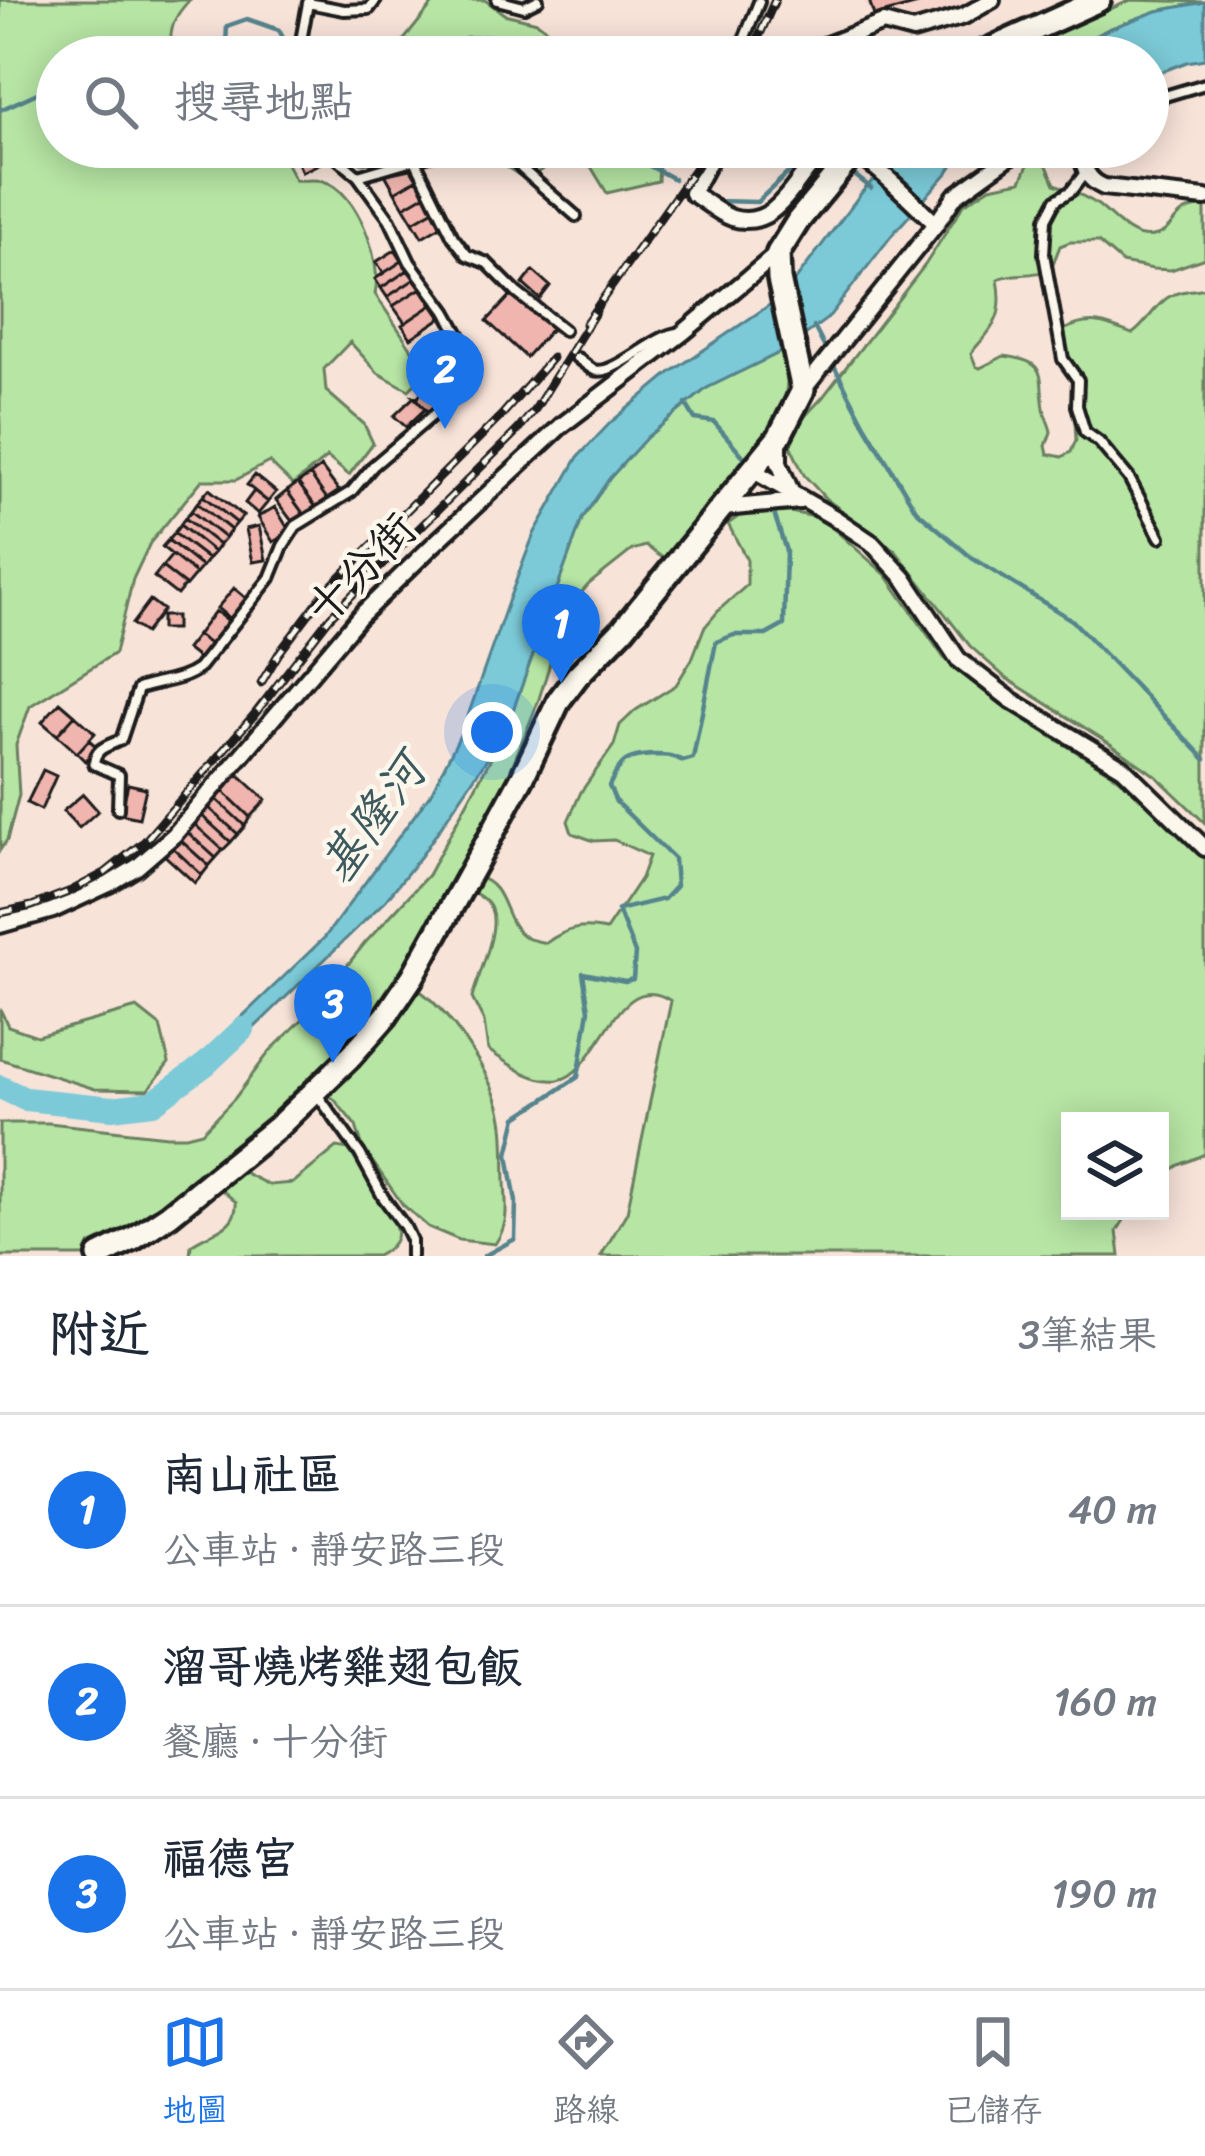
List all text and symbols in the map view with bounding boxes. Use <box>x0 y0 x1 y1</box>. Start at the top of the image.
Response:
search box <box>36 36 1169 168</box>
text: 搜尋地點 <box>174 62 354 142</box>
icon: search <box>78 69 144 135</box>
pin: 2 <box>406 330 484 429</box>
street label: 十分街 <box>285 493 437 645</box>
pin: 1 <box>522 584 600 683</box>
your location <box>462 702 522 762</box>
water label: 基隆河 <box>295 729 453 901</box>
pin: 3 <box>294 964 372 1063</box>
map controls <box>1061 1112 1169 1220</box>
button: layers <box>1061 1112 1169 1220</box>
text: 附近 <box>48 1289 150 1379</box>
text: 3筆結果 <box>1019 1300 1157 1369</box>
text: 南山社區 <box>162 1435 342 1515</box>
text: 1 <box>79 1475 95 1544</box>
text: 40 m <box>1068 1475 1157 1544</box>
text: 公車站 · 靜安路三段 <box>162 1515 505 1584</box>
text: 溜哥燒烤雞翅包飯 <box>162 1627 522 1707</box>
text: 2 <box>76 1667 98 1736</box>
text: 160 m <box>1053 1667 1157 1736</box>
text: 餐廳 · 十分街 <box>162 1707 388 1776</box>
text: 福德宮 <box>162 1819 297 1899</box>
text: 3 <box>76 1859 98 1928</box>
text: 190 m <box>1052 1859 1157 1928</box>
text: 公車站 · 靜安路三段 <box>162 1899 505 1968</box>
tab: 地圖 <box>162 2009 228 2139</box>
tab: 路線 <box>553 2009 619 2139</box>
tab: 已儲存 <box>944 2009 1043 2139</box>

